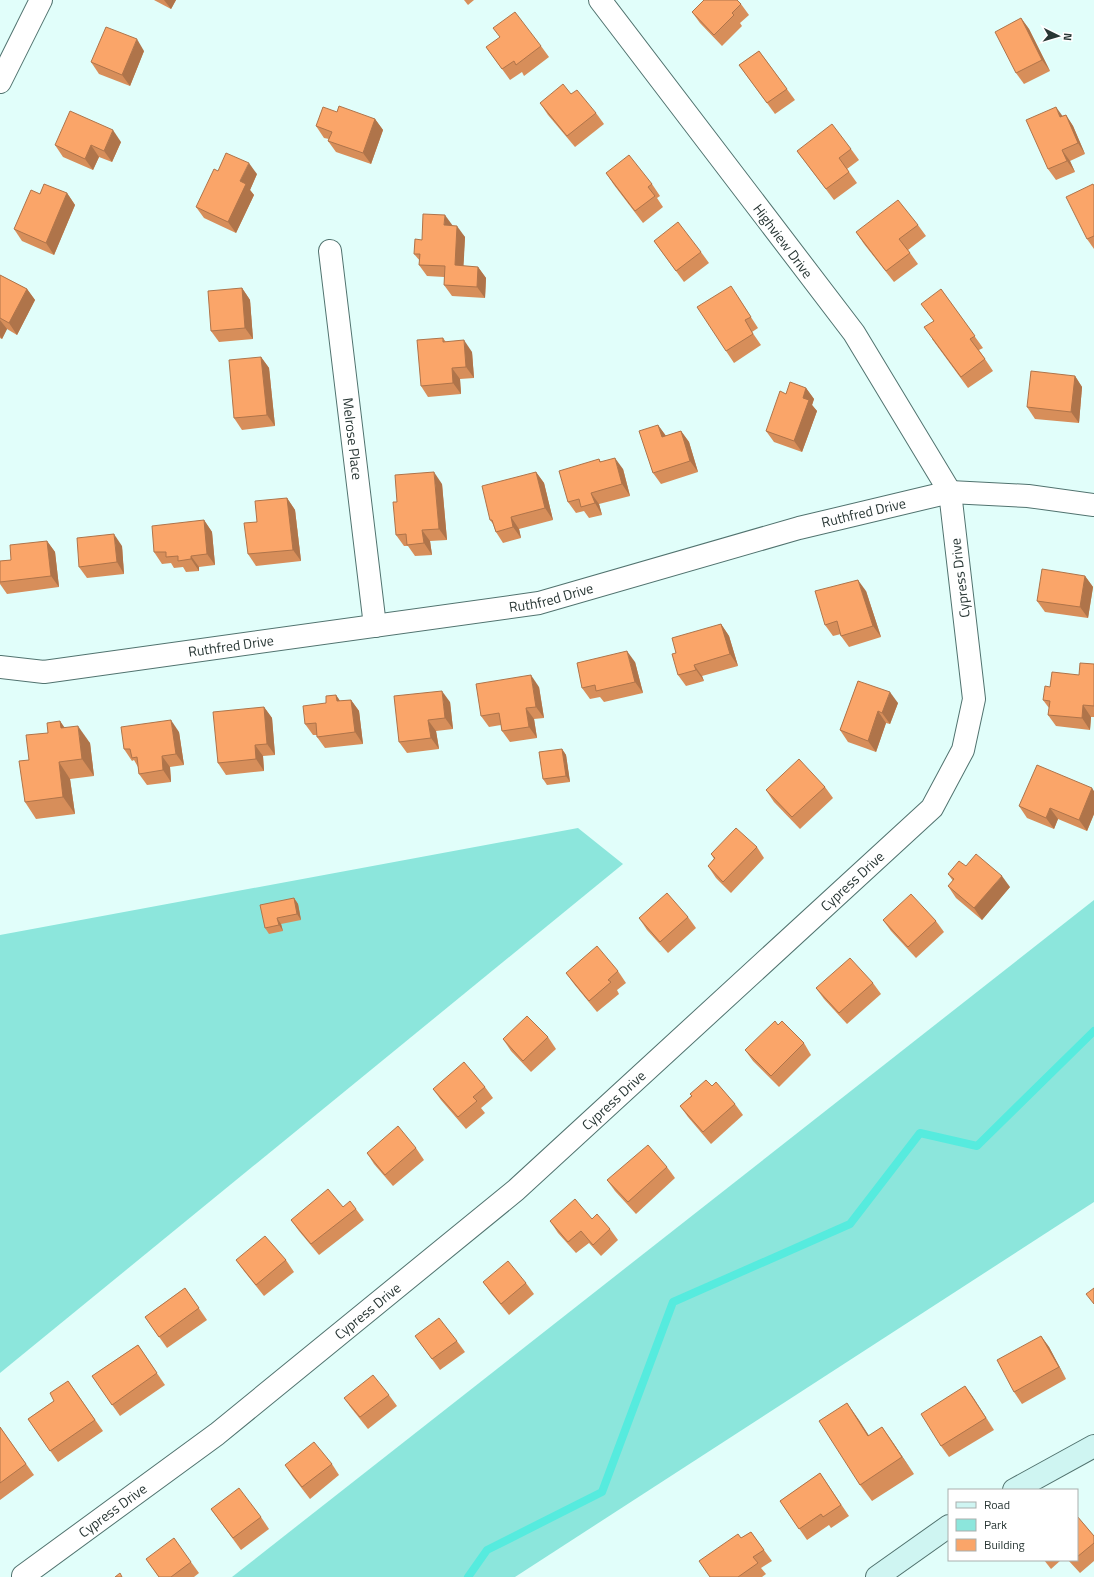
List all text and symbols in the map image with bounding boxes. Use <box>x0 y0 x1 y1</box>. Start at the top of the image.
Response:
north arrow <box>1038 16 1078 56</box>
text: N <box>1060 32 1076 41</box>
street label: Highview Drive <box>748 199 818 282</box>
street label: Melrose Place <box>338 396 368 481</box>
street label: Ruthfred Drive <box>819 492 908 532</box>
street label: Cypress Drive <box>944 537 975 619</box>
street label: Ruthfred Drive <box>508 577 596 617</box>
street label: Ruthfred Drive <box>187 629 275 662</box>
street label: Cypress Drive <box>815 846 889 916</box>
street label: Cypress Drive <box>577 1065 650 1135</box>
street label: Cypress Drive <box>330 1277 405 1344</box>
street label: Cypress Drive <box>74 1478 151 1542</box>
legend <box>948 1489 1078 1561</box>
text: Road <box>984 1495 1010 1514</box>
text: Park <box>984 1515 1007 1534</box>
text: Building <box>984 1535 1025 1554</box>

